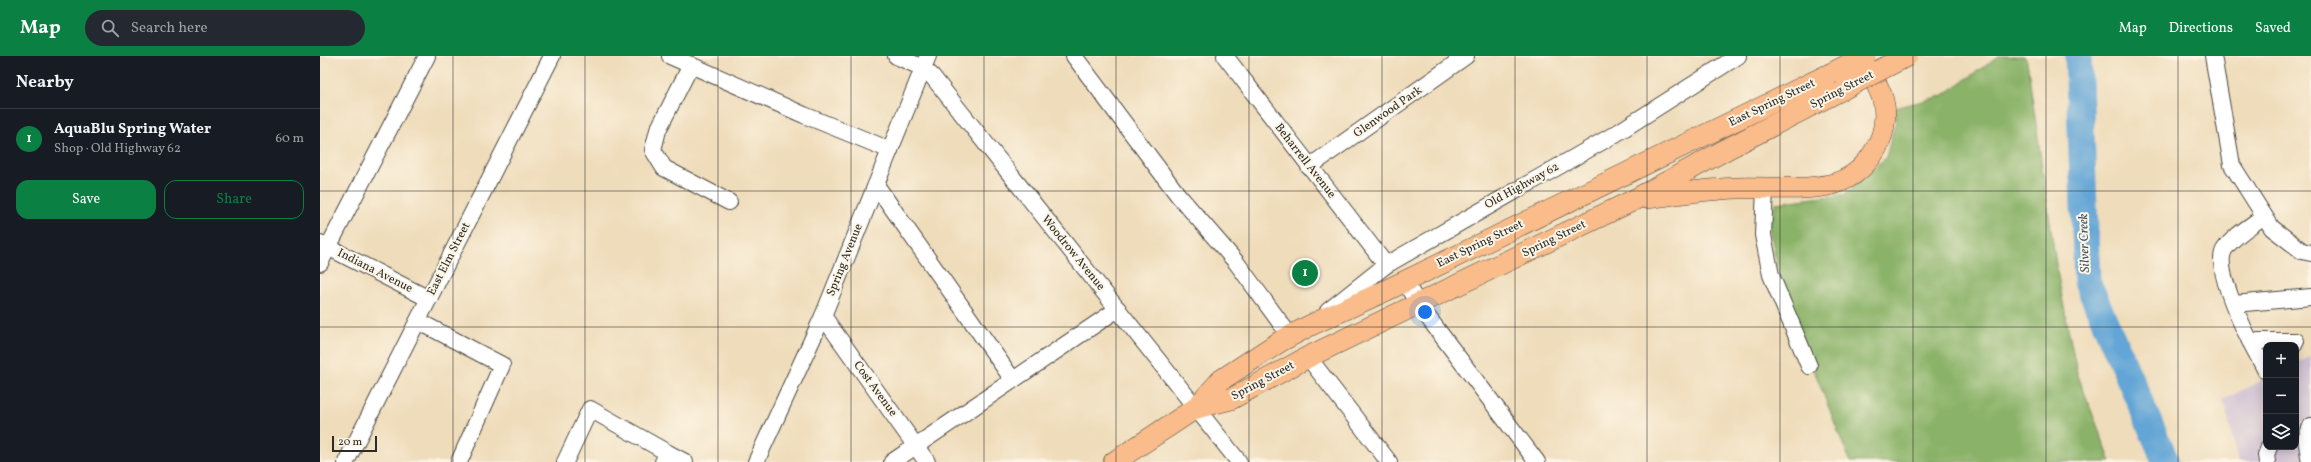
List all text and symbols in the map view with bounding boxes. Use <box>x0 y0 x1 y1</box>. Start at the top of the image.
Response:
search box <box>85 10 365 46</box>
text: Map <box>20 15 61 41</box>
icon: search <box>99 17 121 39</box>
text: Search here <box>131 18 208 39</box>
text: Map <box>2119 19 2147 38</box>
text: Directions <box>2169 19 2233 38</box>
text: Saved <box>2255 19 2291 38</box>
street label: Spring Street <box>1807 67 1877 113</box>
text: Nearby <box>16 71 74 94</box>
street label: East Spring Street <box>1726 75 1818 131</box>
street label: Glenwood Park <box>1350 82 1426 142</box>
text: AquaBlu Spring Water <box>54 119 211 140</box>
street label: Beharrell Avenue <box>1271 120 1339 202</box>
text: 1 <box>26 130 32 148</box>
text: 60 m <box>276 130 304 148</box>
text: Shop · Old Highway 62 <box>54 140 181 158</box>
street label: Old Highway 62 <box>1482 159 1562 213</box>
button: Save <box>16 180 156 219</box>
button: Share <box>164 180 304 219</box>
street label: Woodrow Avenue <box>1038 212 1109 294</box>
water label: Silver Creek <box>2075 213 2095 273</box>
street label: East Spring Street <box>1434 216 1526 272</box>
street label: Spring Street <box>1519 217 1589 261</box>
street label: East Elm Street <box>424 220 474 298</box>
street label: Spring Avenue <box>823 221 867 299</box>
street label: Indiana Avenue <box>335 245 416 297</box>
pin: 1 <box>1292 258 1318 288</box>
your location <box>1415 302 1435 322</box>
map controls <box>2263 342 2299 450</box>
button: + <box>2263 342 2299 378</box>
street label: Cost Avenue <box>849 358 901 420</box>
street label: Spring Street <box>1229 358 1297 404</box>
button: − <box>2263 378 2299 414</box>
button: layers <box>2263 414 2299 450</box>
scale bar <box>332 434 377 453</box>
text: 20 m <box>338 435 362 450</box>

